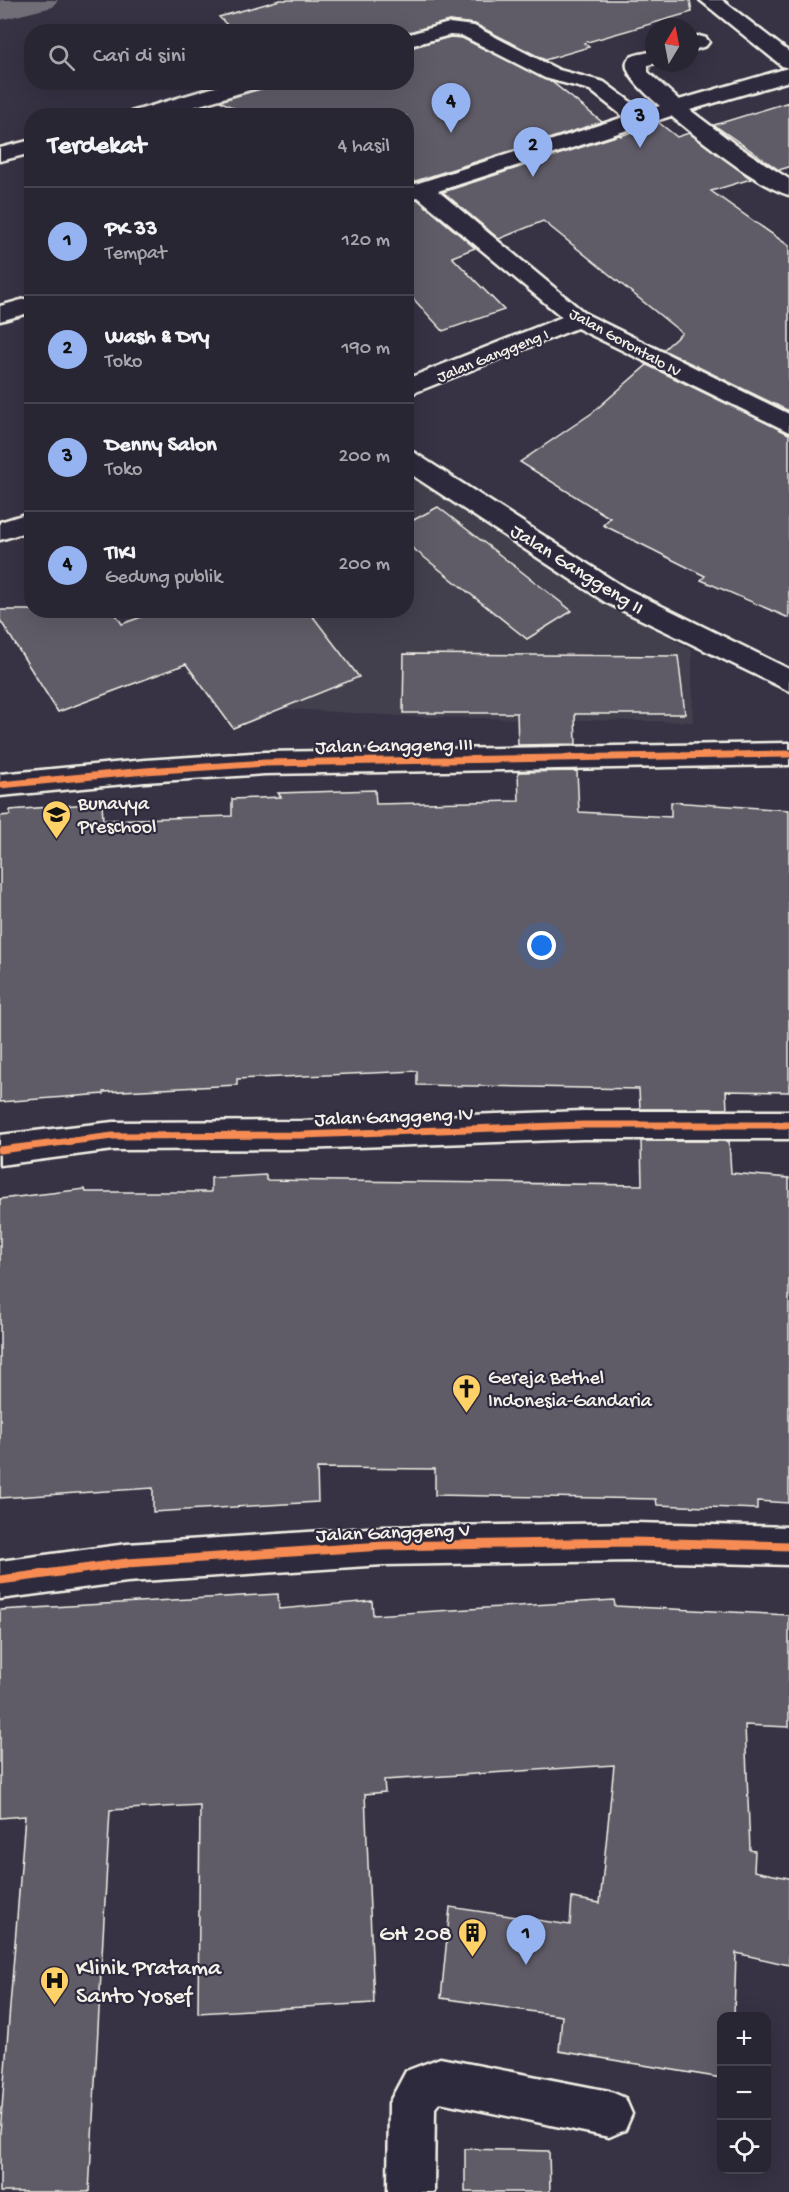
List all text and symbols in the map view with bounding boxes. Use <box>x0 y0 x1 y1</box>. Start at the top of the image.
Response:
north arrow <box>645 18 699 72</box>
search box <box>24 24 414 90</box>
icon: search <box>45 41 78 74</box>
text: Cari di sini <box>93 44 186 70</box>
pin: 4 <box>432 84 470 133</box>
pin: 3 <box>620 98 660 148</box>
pin: 2 <box>514 128 552 177</box>
text: Terdekat <box>48 132 146 163</box>
text: 4 hasil <box>338 136 390 159</box>
text: PK 33 <box>105 217 157 243</box>
text: 1 <box>63 230 72 253</box>
text: 120 m <box>342 230 390 253</box>
text: Tempat <box>105 243 166 266</box>
street label: Jalan Gorontalo IV <box>565 305 684 383</box>
text: Wash & Dry <box>105 325 209 351</box>
street label: Jalan Ganggeng I <box>435 326 552 388</box>
text: 2 <box>63 338 72 361</box>
text: 190 m <box>342 338 390 361</box>
text: Toko <box>105 351 142 374</box>
text: Denny Salon <box>105 433 217 459</box>
text: 3 <box>62 446 73 469</box>
text: 200 m <box>339 446 390 469</box>
text: Toko <box>105 459 142 482</box>
street label: Jalan Ganggeng II <box>505 521 647 621</box>
text: TIKI <box>105 541 136 567</box>
text: 4 <box>63 554 72 577</box>
text: 200 m <box>339 554 390 577</box>
text: Gedung publik <box>105 567 222 590</box>
street label: Jalan Ganggeng III <box>315 735 473 760</box>
place label: Bunayya Preschool <box>77 794 157 840</box>
school or university icon: Bunayya Preschool <box>41 798 73 840</box>
your location <box>527 931 556 960</box>
street label: Jalan Ganggeng IV <box>314 1104 474 1133</box>
place label: Gereja Bethel Indonesia-Gandaria <box>488 1368 653 1414</box>
church icon: Gereja Bethel Indonesia-Gandaria <box>451 1372 483 1414</box>
street label: Jalan Ganggeng V <box>316 1520 471 1549</box>
building icon: GH 208 <box>457 1916 489 1958</box>
pin: 1 <box>506 1916 546 1965</box>
place label: GH 208 <box>379 1921 452 1950</box>
place label: Klinik Pratama Santo Yosef <box>76 1955 222 2012</box>
hospital icon: Klinik Pratama Santo Yosef <box>39 1964 71 2006</box>
map controls <box>717 2012 771 2174</box>
button: + <box>717 2012 771 2066</box>
button: − <box>717 2066 771 2120</box>
button: locate <box>717 2120 771 2174</box>

